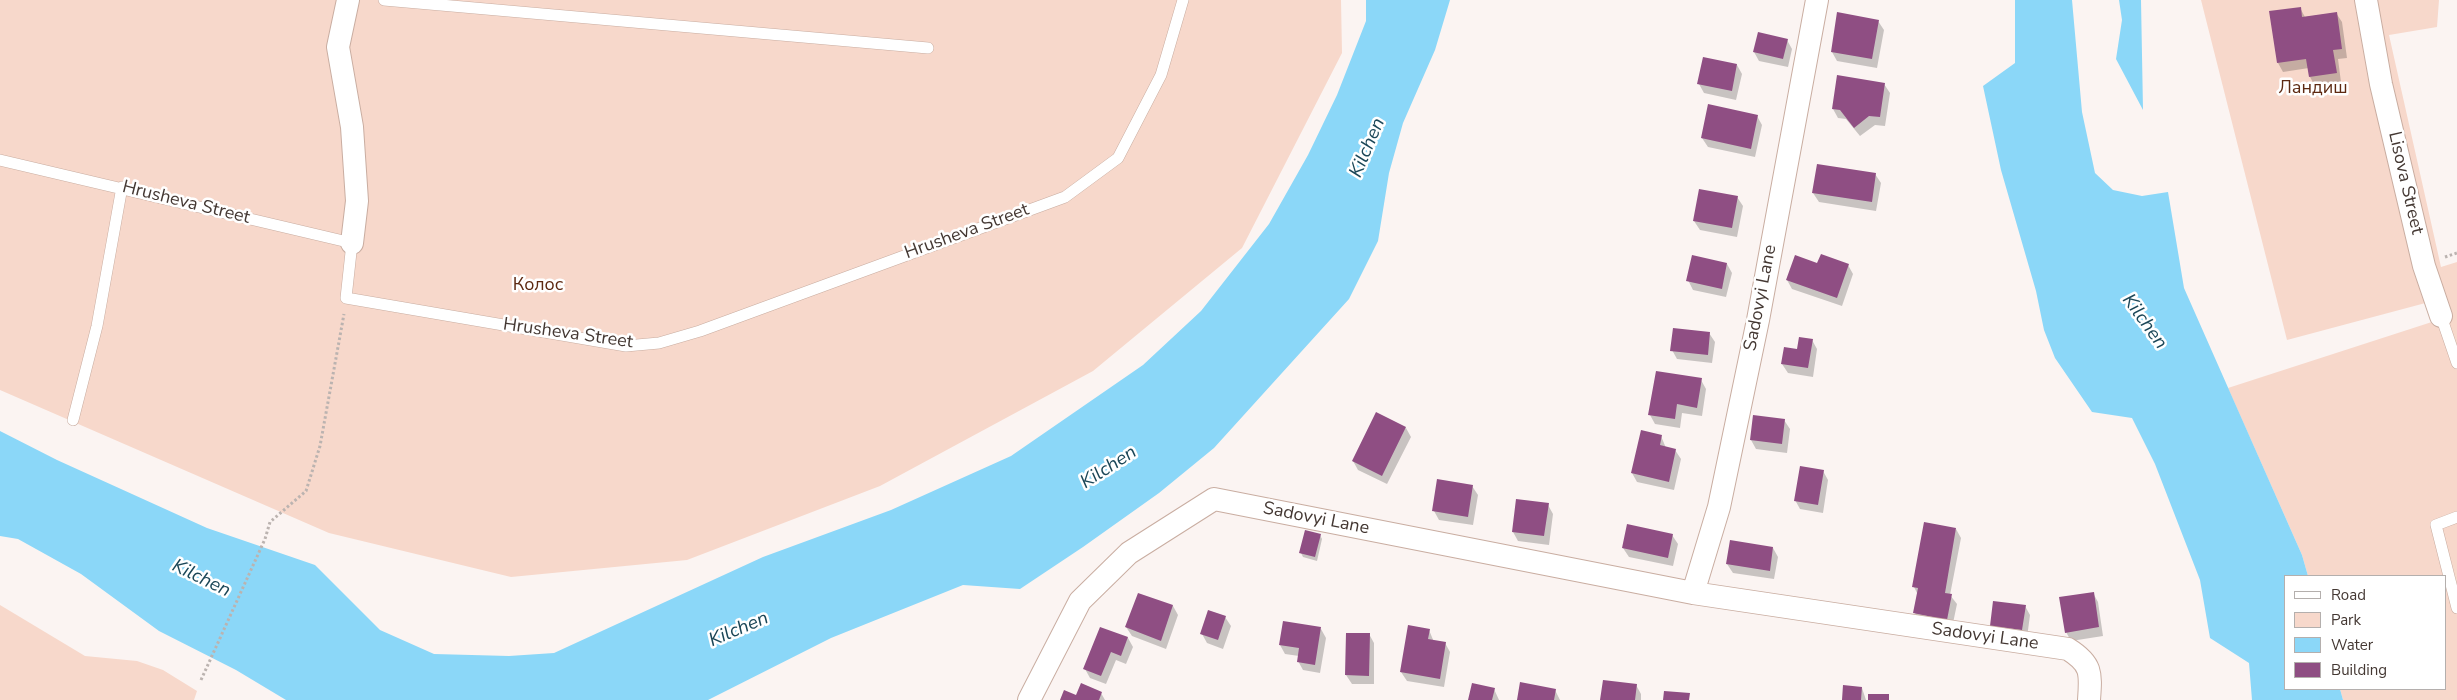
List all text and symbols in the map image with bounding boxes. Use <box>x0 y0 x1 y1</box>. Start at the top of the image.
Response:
park label: Ландиш <box>2278 78 2348 100</box>
water label: Kilchen <box>1345 115 1391 181</box>
street label: Lisova Street <box>2383 129 2427 237</box>
street label: Hrusheva Street <box>120 177 252 229</box>
street label: Hrusheva Street <box>902 199 1032 265</box>
street label: Sadovyi Lane <box>1740 243 1782 353</box>
park label: Колос <box>513 275 563 297</box>
water label: Kilchen <box>2116 290 2172 354</box>
street label: Hrusheva Street <box>502 314 634 354</box>
water label: Kilchen <box>1077 441 1141 495</box>
street label: Sadovyi Lane <box>1261 498 1371 540</box>
water label: Kilchen <box>168 555 234 603</box>
legend <box>2284 575 2447 690</box>
text: Road <box>2331 585 2366 605</box>
water label: Kilchen <box>706 607 772 653</box>
text: Park <box>2331 610 2361 630</box>
street label: Sadovyi Lane <box>1930 619 2040 655</box>
text: Water <box>2331 635 2373 655</box>
text: Building <box>2331 660 2387 680</box>

